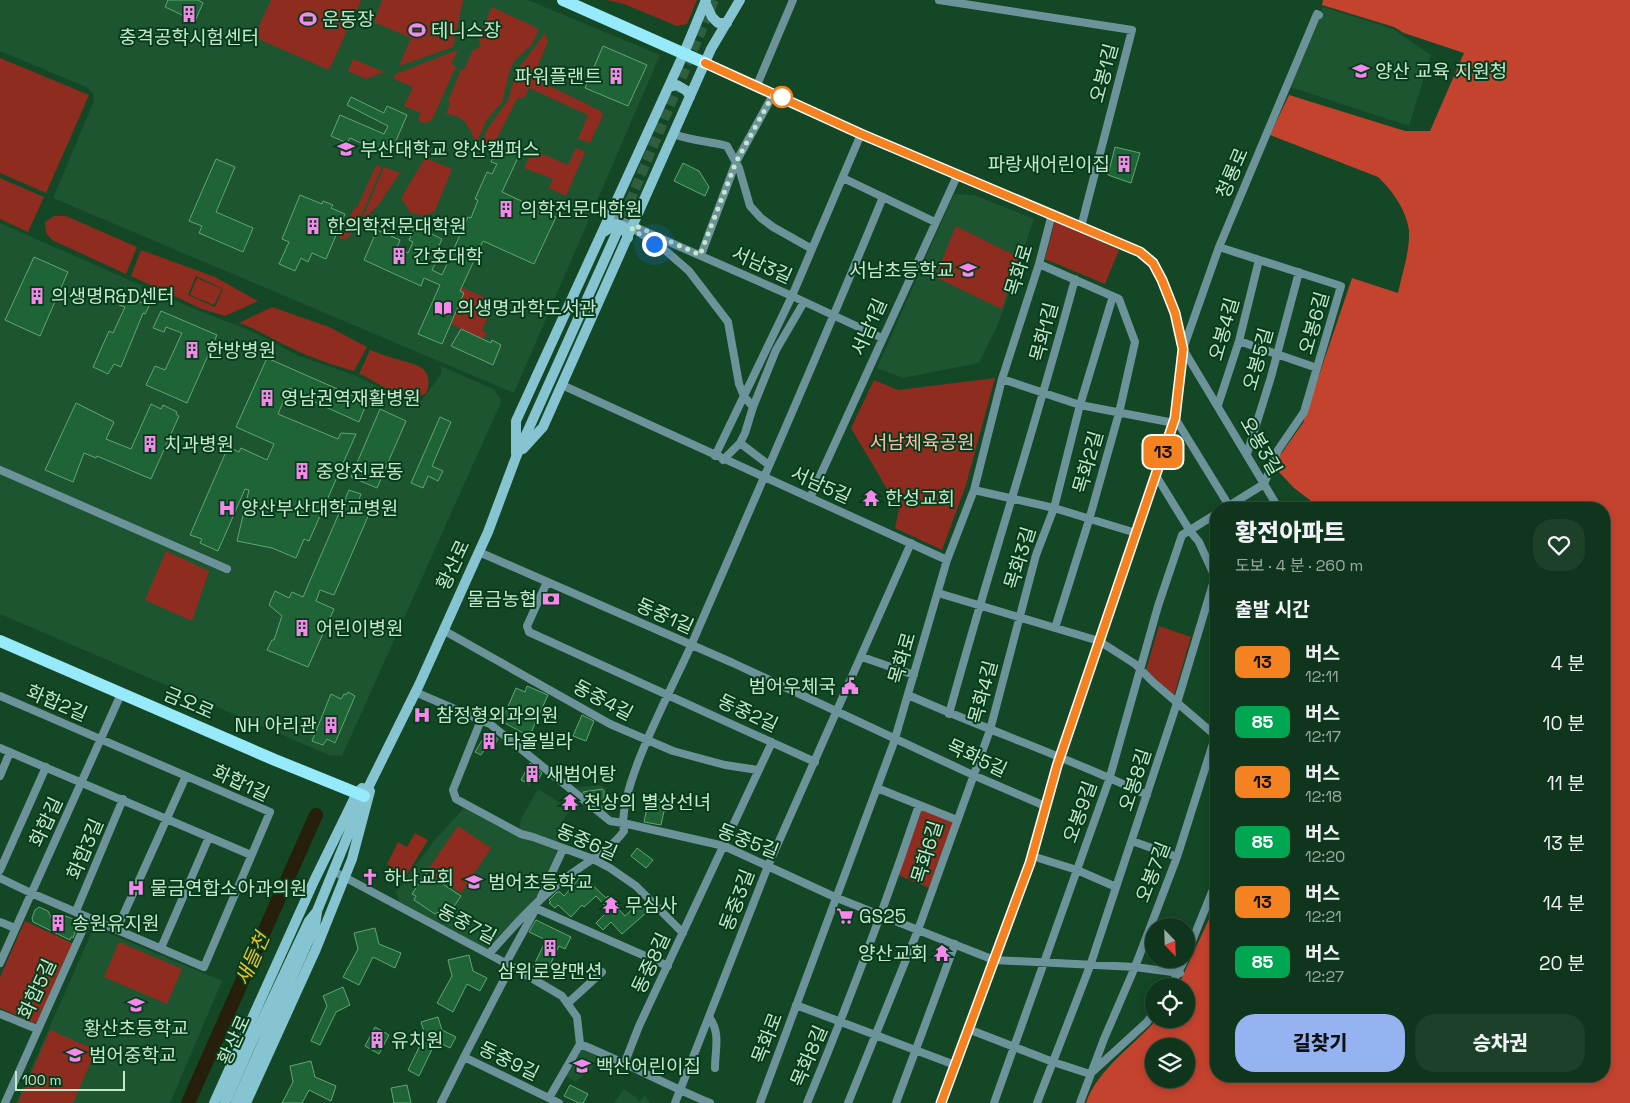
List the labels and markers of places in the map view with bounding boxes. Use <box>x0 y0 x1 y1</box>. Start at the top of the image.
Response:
building icon: 충격공학시험센터 <box>179 4 199 24</box>
place label: 운동장 <box>322 7 374 32</box>
sports icon: 운동장 <box>298 9 318 29</box>
place label: 테니스장 <box>431 18 501 43</box>
sports icon: 테니스장 <box>407 20 427 40</box>
place label: 충격공학시험센터 <box>119 25 259 50</box>
place label: 양산 교육 지원청 <box>1375 59 1507 84</box>
school or university icon: 양산 교육 지원청 <box>1351 61 1371 81</box>
place label: 파워플랜트 <box>515 64 602 89</box>
building icon: 파워플랜트 <box>606 66 626 86</box>
unlabelled marker <box>771 86 793 108</box>
place label: 부산대학교 양산캠퍼스 <box>360 137 540 162</box>
school or university icon: 부산대학교 양산캠퍼스 <box>336 139 356 159</box>
place label: 파랑새어린이집 <box>988 152 1110 177</box>
building icon: 파랑새어린이집 <box>1114 154 1134 174</box>
place label: 의학전문대학원 <box>520 197 642 222</box>
building icon: 의학전문대학원 <box>496 199 516 219</box>
place label: 한의학전문대학원 <box>327 214 467 239</box>
building icon: 한의학전문대학원 <box>303 216 323 236</box>
place label: 간호대학 <box>413 244 483 269</box>
building icon: 간호대학 <box>389 246 409 266</box>
place label: 서남초등학교 <box>849 258 954 283</box>
school or university icon: 서남초등학교 <box>958 260 978 280</box>
place label: 의생명R&D센터 <box>51 284 174 309</box>
building icon: 의생명R&D센터 <box>27 286 47 306</box>
place label: 의생명과학도서관 <box>457 296 597 321</box>
library icon: 의생명과학도서관 <box>433 298 453 318</box>
place label: 한방병원 <box>206 338 276 363</box>
building icon: 한방병원 <box>182 340 202 360</box>
place label: 영남권역재활병원 <box>281 386 421 411</box>
building icon: 영남권역재활병원 <box>257 388 277 408</box>
place label: 치과병원 <box>164 432 234 457</box>
building icon: 치과병원 <box>140 434 160 454</box>
place label: 중앙진료동 <box>316 459 403 484</box>
building icon: 중앙진료동 <box>292 461 312 481</box>
place label: 한성교회 <box>885 486 955 511</box>
temple icon: 한성교회 <box>861 488 881 508</box>
place label: 양산부산대학교병원 <box>241 496 398 521</box>
hospital icon: 양산부산대학교병원 <box>217 498 237 518</box>
place label: 물금농협 <box>467 587 537 612</box>
bank icon: 물금농협 <box>541 589 561 609</box>
place label: 어린이병원 <box>316 616 403 641</box>
building icon: 어린이병원 <box>292 618 312 638</box>
place label: 범어우체국 <box>749 674 836 699</box>
public building icon: 범어우체국 <box>840 676 860 696</box>
place label: 참정형외과의원 <box>436 703 558 728</box>
hospital icon: 참정형외과의원 <box>412 705 432 725</box>
place label: NH 아리관 <box>235 713 317 738</box>
building icon: NH 아리관 <box>321 715 341 735</box>
place label: 다올빌라 <box>503 729 573 754</box>
building icon: 다올빌라 <box>479 731 499 751</box>
place label: 새범어탕 <box>546 762 616 787</box>
building icon: 새범어탕 <box>522 764 542 784</box>
place label: 천상의 별상선녀 <box>584 790 711 815</box>
temple icon: 천상의 별상선녀 <box>560 792 580 812</box>
place label: 하나교회 <box>384 865 454 890</box>
church icon: 하나교회 <box>360 867 380 887</box>
place label: 범어초등학교 <box>488 870 593 895</box>
school or university icon: 범어초등학교 <box>464 872 484 892</box>
place label: 물금연합소아과의원 <box>150 876 307 901</box>
hospital icon: 물금연합소아과의원 <box>126 878 146 898</box>
place label: 무심사 <box>625 893 677 918</box>
temple icon: 무심사 <box>601 895 621 915</box>
place label: GS25 <box>859 904 906 929</box>
supermarket icon: GS25 <box>835 906 855 926</box>
place label: 송원유지원 <box>72 911 159 936</box>
building icon: 송원유지원 <box>48 913 68 933</box>
building icon: 삼위로얄맨션 <box>540 938 560 958</box>
place label: 양산교회 <box>858 941 928 966</box>
temple icon: 양산교회 <box>932 943 952 963</box>
place label: 삼위로얄맨션 <box>498 959 602 984</box>
school or university icon: 황산초등학교 <box>126 995 146 1015</box>
place label: 황산초등학교 <box>84 1016 188 1041</box>
place label: 유치원 <box>391 1028 443 1053</box>
building icon: 유치원 <box>367 1030 387 1050</box>
place label: 범어중학교 <box>89 1043 176 1068</box>
school or university icon: 범어중학교 <box>65 1045 85 1065</box>
place label: 백산어린이집 <box>596 1054 701 1079</box>
school or university icon: 백산어린이집 <box>572 1056 592 1076</box>

